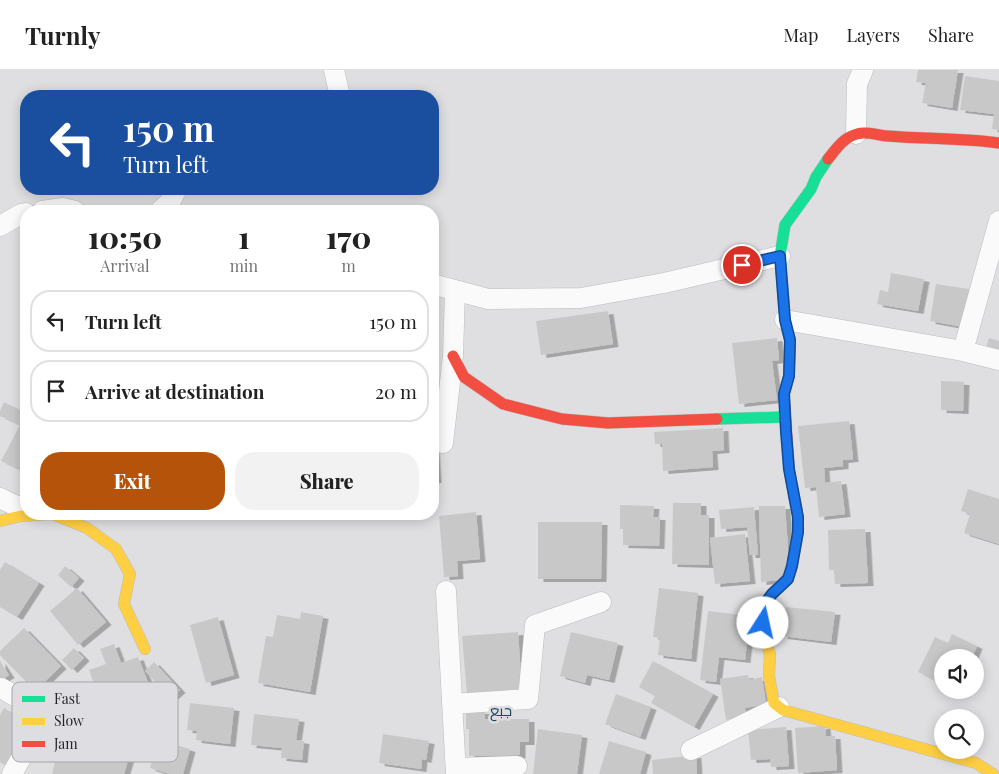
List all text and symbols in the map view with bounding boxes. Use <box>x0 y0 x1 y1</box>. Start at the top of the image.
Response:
text: Turnly <box>25 19 100 51</box>
text: Map <box>783 23 818 47</box>
text: Layers <box>846 23 900 47</box>
text: Share <box>928 23 974 47</box>
text: 150 m <box>123 104 214 151</box>
icon: left <box>40 110 105 175</box>
text: Turn left <box>123 149 208 179</box>
text: 10:50 <box>88 217 162 257</box>
text: 1 <box>238 217 250 257</box>
text: 170 <box>326 217 371 257</box>
pin <box>721 244 763 286</box>
icon: arrive <box>728 251 756 279</box>
text: Arrival <box>100 255 149 276</box>
text: min <box>230 255 258 276</box>
text: m <box>341 255 356 276</box>
icon: left <box>42 307 70 335</box>
text: Turn left <box>85 308 162 334</box>
text: 150 m <box>369 308 417 334</box>
icon: arrive <box>42 377 70 405</box>
text: Arrive at destination <box>85 378 265 404</box>
text: 20 m <box>375 378 417 404</box>
button: Exit <box>40 452 225 510</box>
button: Share <box>235 452 419 510</box>
position arrow <box>736 596 788 648</box>
map controls <box>934 649 984 759</box>
button: sound <box>934 649 984 699</box>
legend <box>12 682 178 762</box>
text: Fast <box>54 689 81 708</box>
district label: جبع <box>490 700 512 722</box>
button: search <box>934 709 984 759</box>
text: Slow <box>54 711 84 730</box>
text: Jam <box>53 734 78 753</box>

